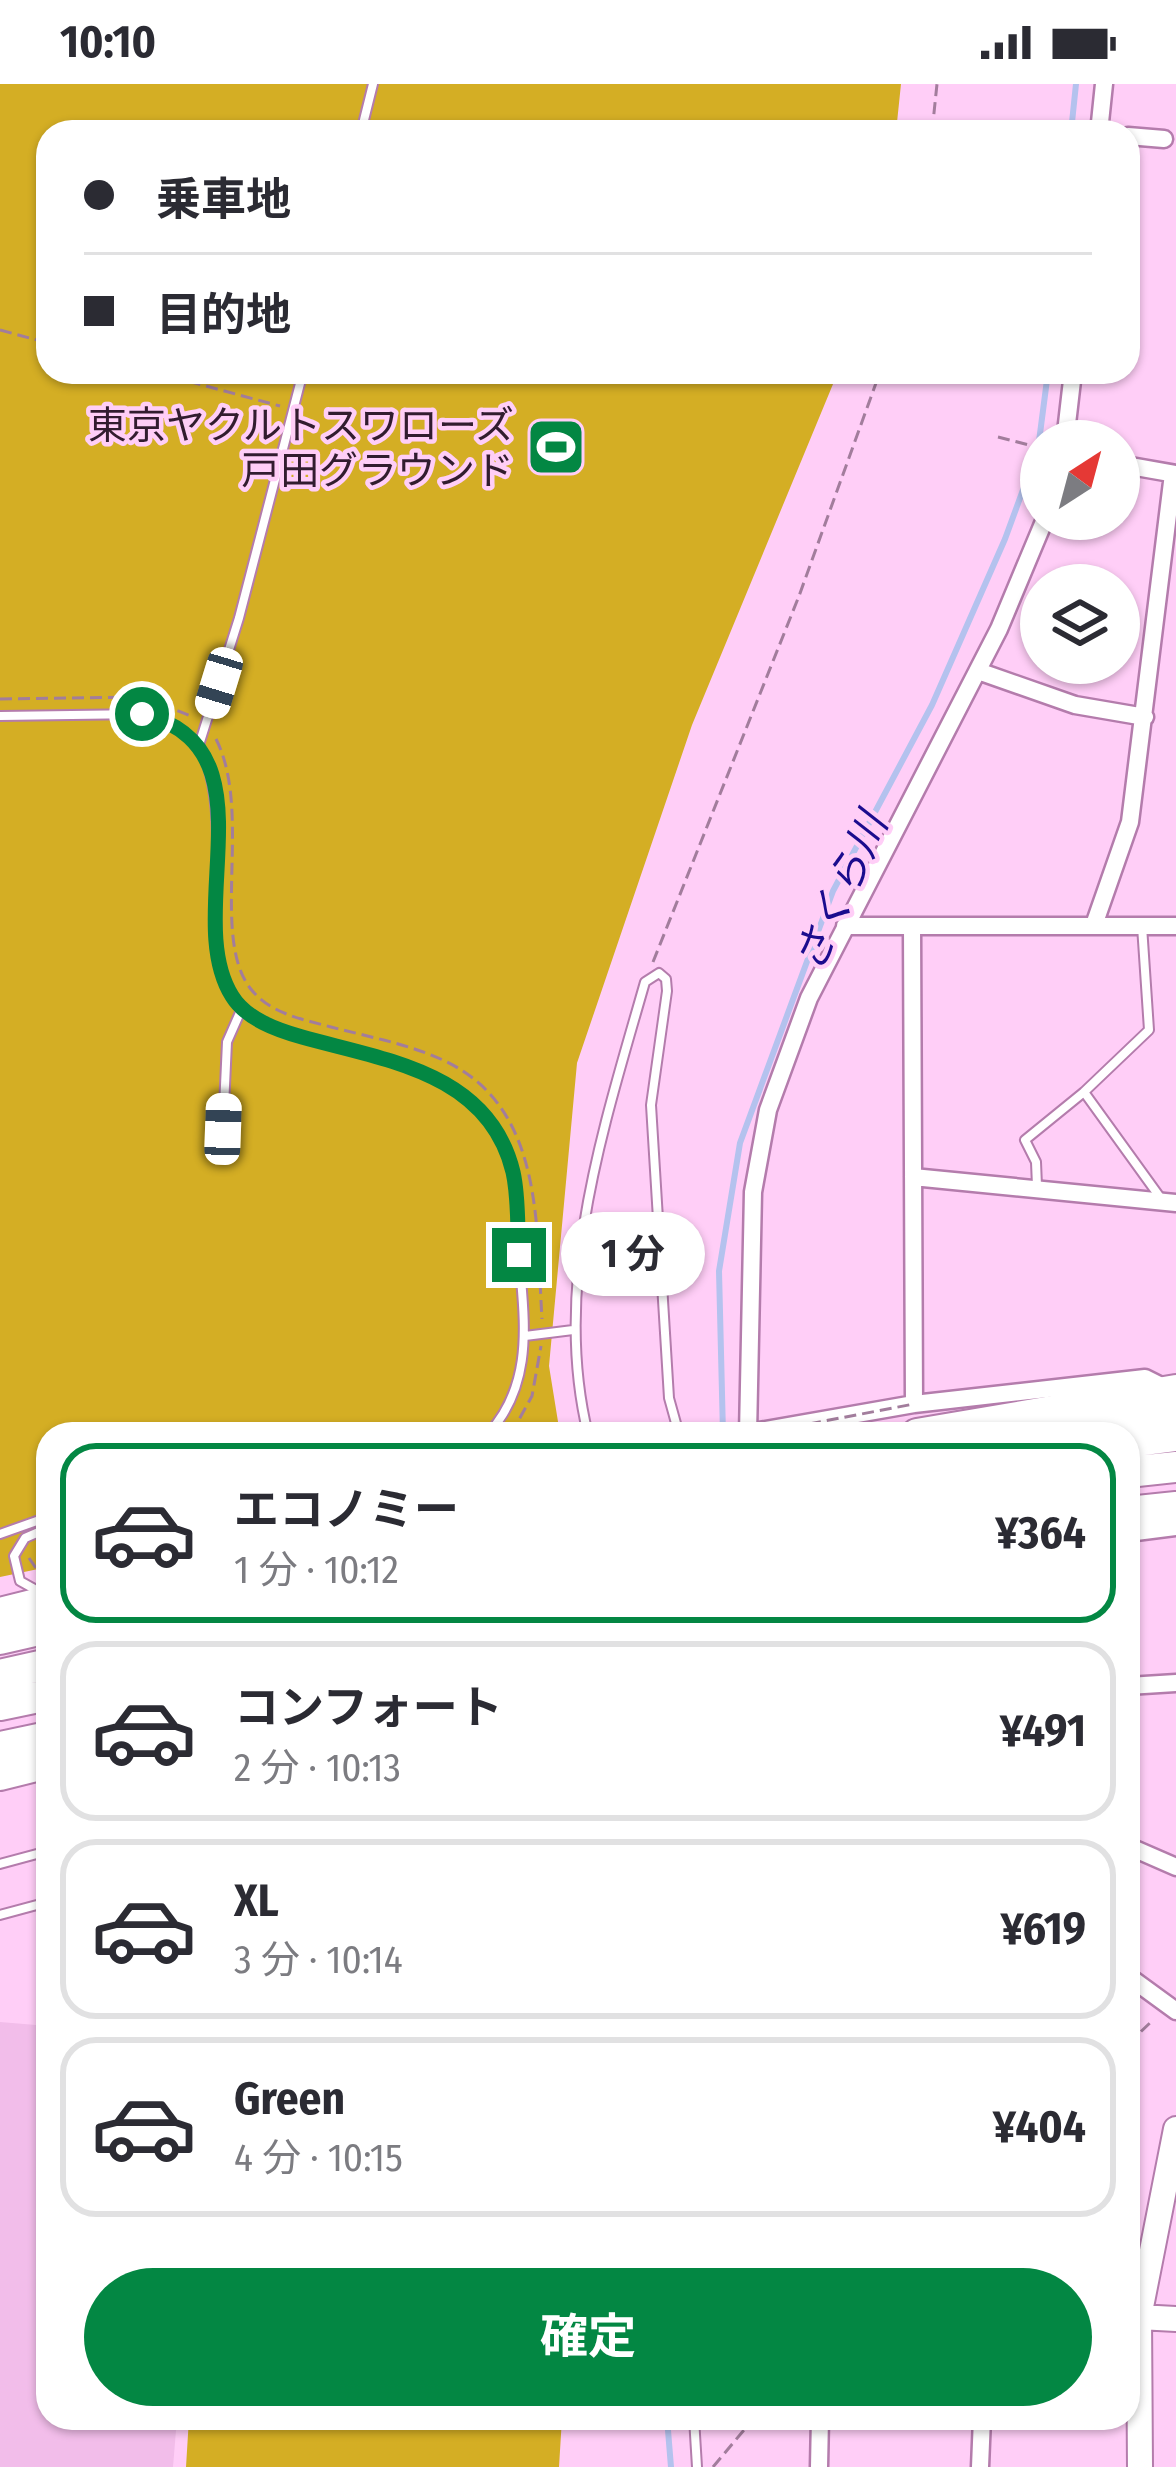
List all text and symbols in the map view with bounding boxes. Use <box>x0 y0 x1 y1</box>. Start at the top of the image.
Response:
text: 10:10 <box>60 15 156 69</box>
text: 乗車地 <box>156 173 291 227</box>
text: 目的地 <box>156 288 291 342</box>
place label: 東京ヤクルトスワローズ 戸田グラウンド <box>88 403 514 494</box>
sports icon: 東京ヤクルトスワローズ 戸田グラウンド <box>525 416 587 478</box>
north arrow <box>1020 420 1140 540</box>
map controls <box>1020 420 1140 684</box>
button: layers <box>1020 564 1140 684</box>
car <box>191 643 247 723</box>
route start <box>115 687 169 741</box>
water label: さくら川 <box>784 802 900 979</box>
car <box>204 1092 242 1166</box>
callout: 1 分 <box>561 1213 705 1297</box>
route end <box>492 1228 546 1282</box>
text: 1 分 <box>601 1231 665 1277</box>
icon: car <box>90 1479 198 1587</box>
text: エコノミー <box>234 1483 459 1537</box>
text: ¥364 <box>995 1506 1086 1560</box>
text: 1 分 · 10:12 <box>234 1547 399 1593</box>
icon: car <box>90 1677 198 1785</box>
text: コンフォート <box>234 1681 503 1735</box>
text: ¥491 <box>1000 1704 1086 1758</box>
text: 2 分 · 10:13 <box>234 1745 401 1791</box>
text: XL <box>234 1874 279 1928</box>
icon: car <box>90 1875 198 1983</box>
text: ¥619 <box>1001 1902 1086 1956</box>
text: 3 分 · 10:14 <box>234 1937 403 1983</box>
text: Green <box>234 2072 345 2126</box>
icon: car <box>90 2073 198 2181</box>
text: ¥404 <box>993 2100 1086 2154</box>
text: 4 分 · 10:15 <box>234 2135 403 2181</box>
button: 確定 <box>84 2268 1092 2406</box>

